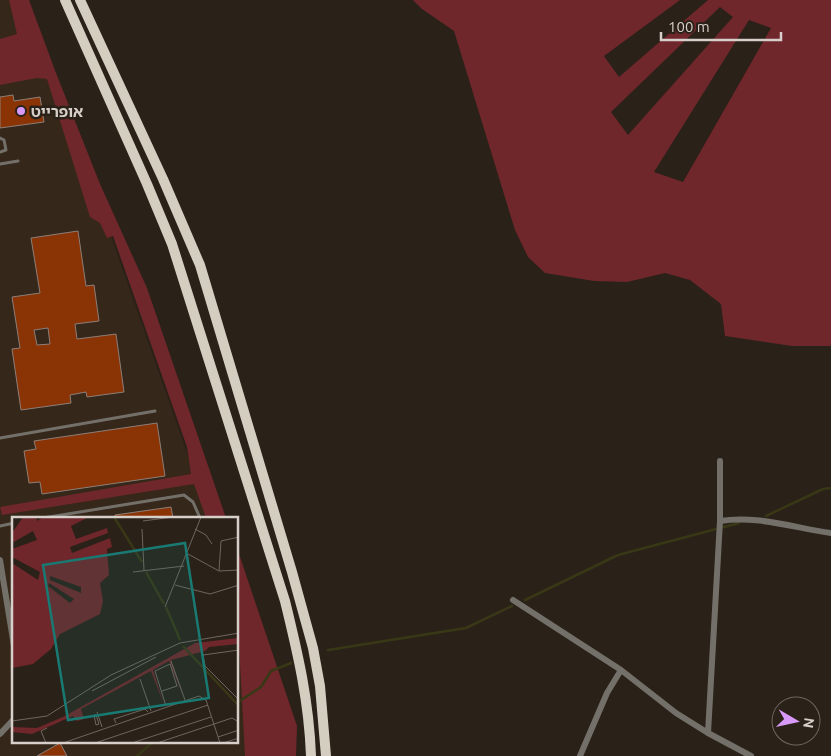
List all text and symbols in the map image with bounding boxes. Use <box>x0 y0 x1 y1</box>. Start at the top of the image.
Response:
scale bar <box>661 10 781 42</box>
text: 100 m <box>668 18 710 35</box>
place label: אופרייט <box>31 103 83 120</box>
marker: אופרייט <box>15 105 27 117</box>
inset map <box>12 517 239 744</box>
north arrow <box>771 696 821 746</box>
text: N <box>800 717 818 729</box>

